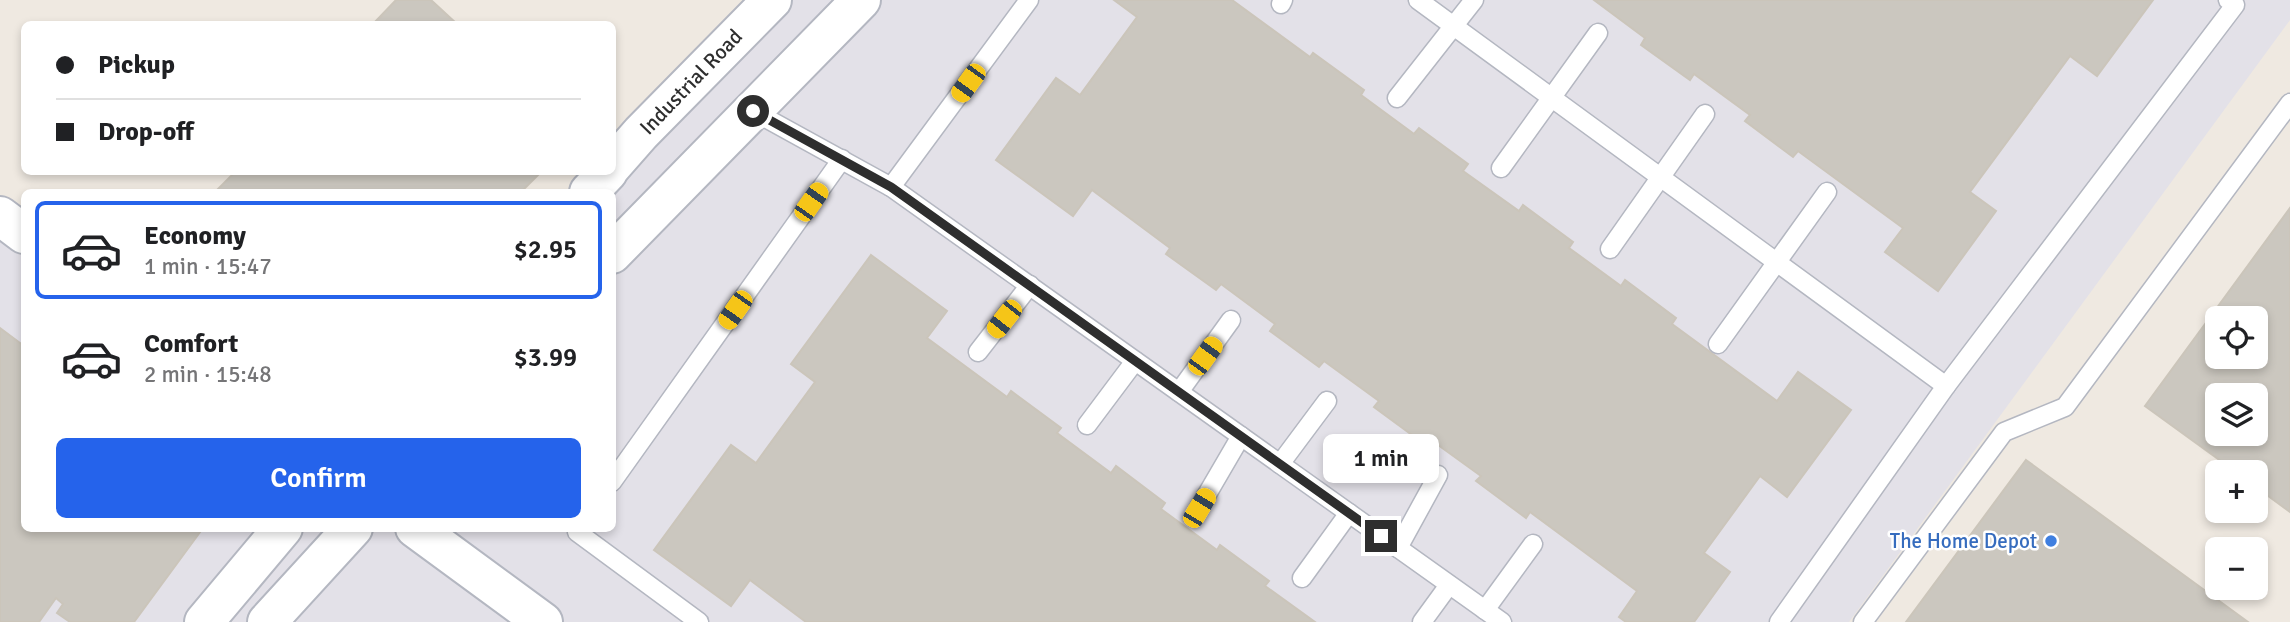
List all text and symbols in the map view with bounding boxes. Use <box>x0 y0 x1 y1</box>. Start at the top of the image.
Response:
street label: Industrial Road <box>634 24 748 140</box>
text: Pickup <box>98 49 175 81</box>
car <box>948 60 989 106</box>
route start <box>737 95 769 127</box>
text: Drop-off <box>98 116 194 148</box>
car <box>791 179 832 225</box>
icon: car <box>60 219 123 282</box>
text: Economy <box>144 220 246 252</box>
text: $2.95 <box>514 234 577 266</box>
text: 1 min · 15:47 <box>144 252 272 281</box>
car <box>715 287 756 333</box>
car <box>983 296 1026 342</box>
map controls <box>2205 306 2268 600</box>
button: locate <box>2205 306 2268 369</box>
icon: car <box>60 327 123 390</box>
text: Comfort <box>144 328 238 360</box>
car <box>1185 333 1226 379</box>
text: $3.99 <box>514 342 577 374</box>
text: 2 min · 15:48 <box>144 360 272 389</box>
button: layers <box>2205 383 2268 446</box>
callout: 1 min <box>1323 434 1439 484</box>
button: Confirm <box>56 438 581 518</box>
text: 1 min <box>1353 444 1409 473</box>
button: + <box>2205 460 2268 523</box>
car <box>1180 485 1219 531</box>
route end <box>1365 520 1397 552</box>
place label: The Home Depot <box>1890 528 2037 554</box>
marker: The Home Depot <box>2043 533 2059 549</box>
button: − <box>2205 537 2268 600</box>

